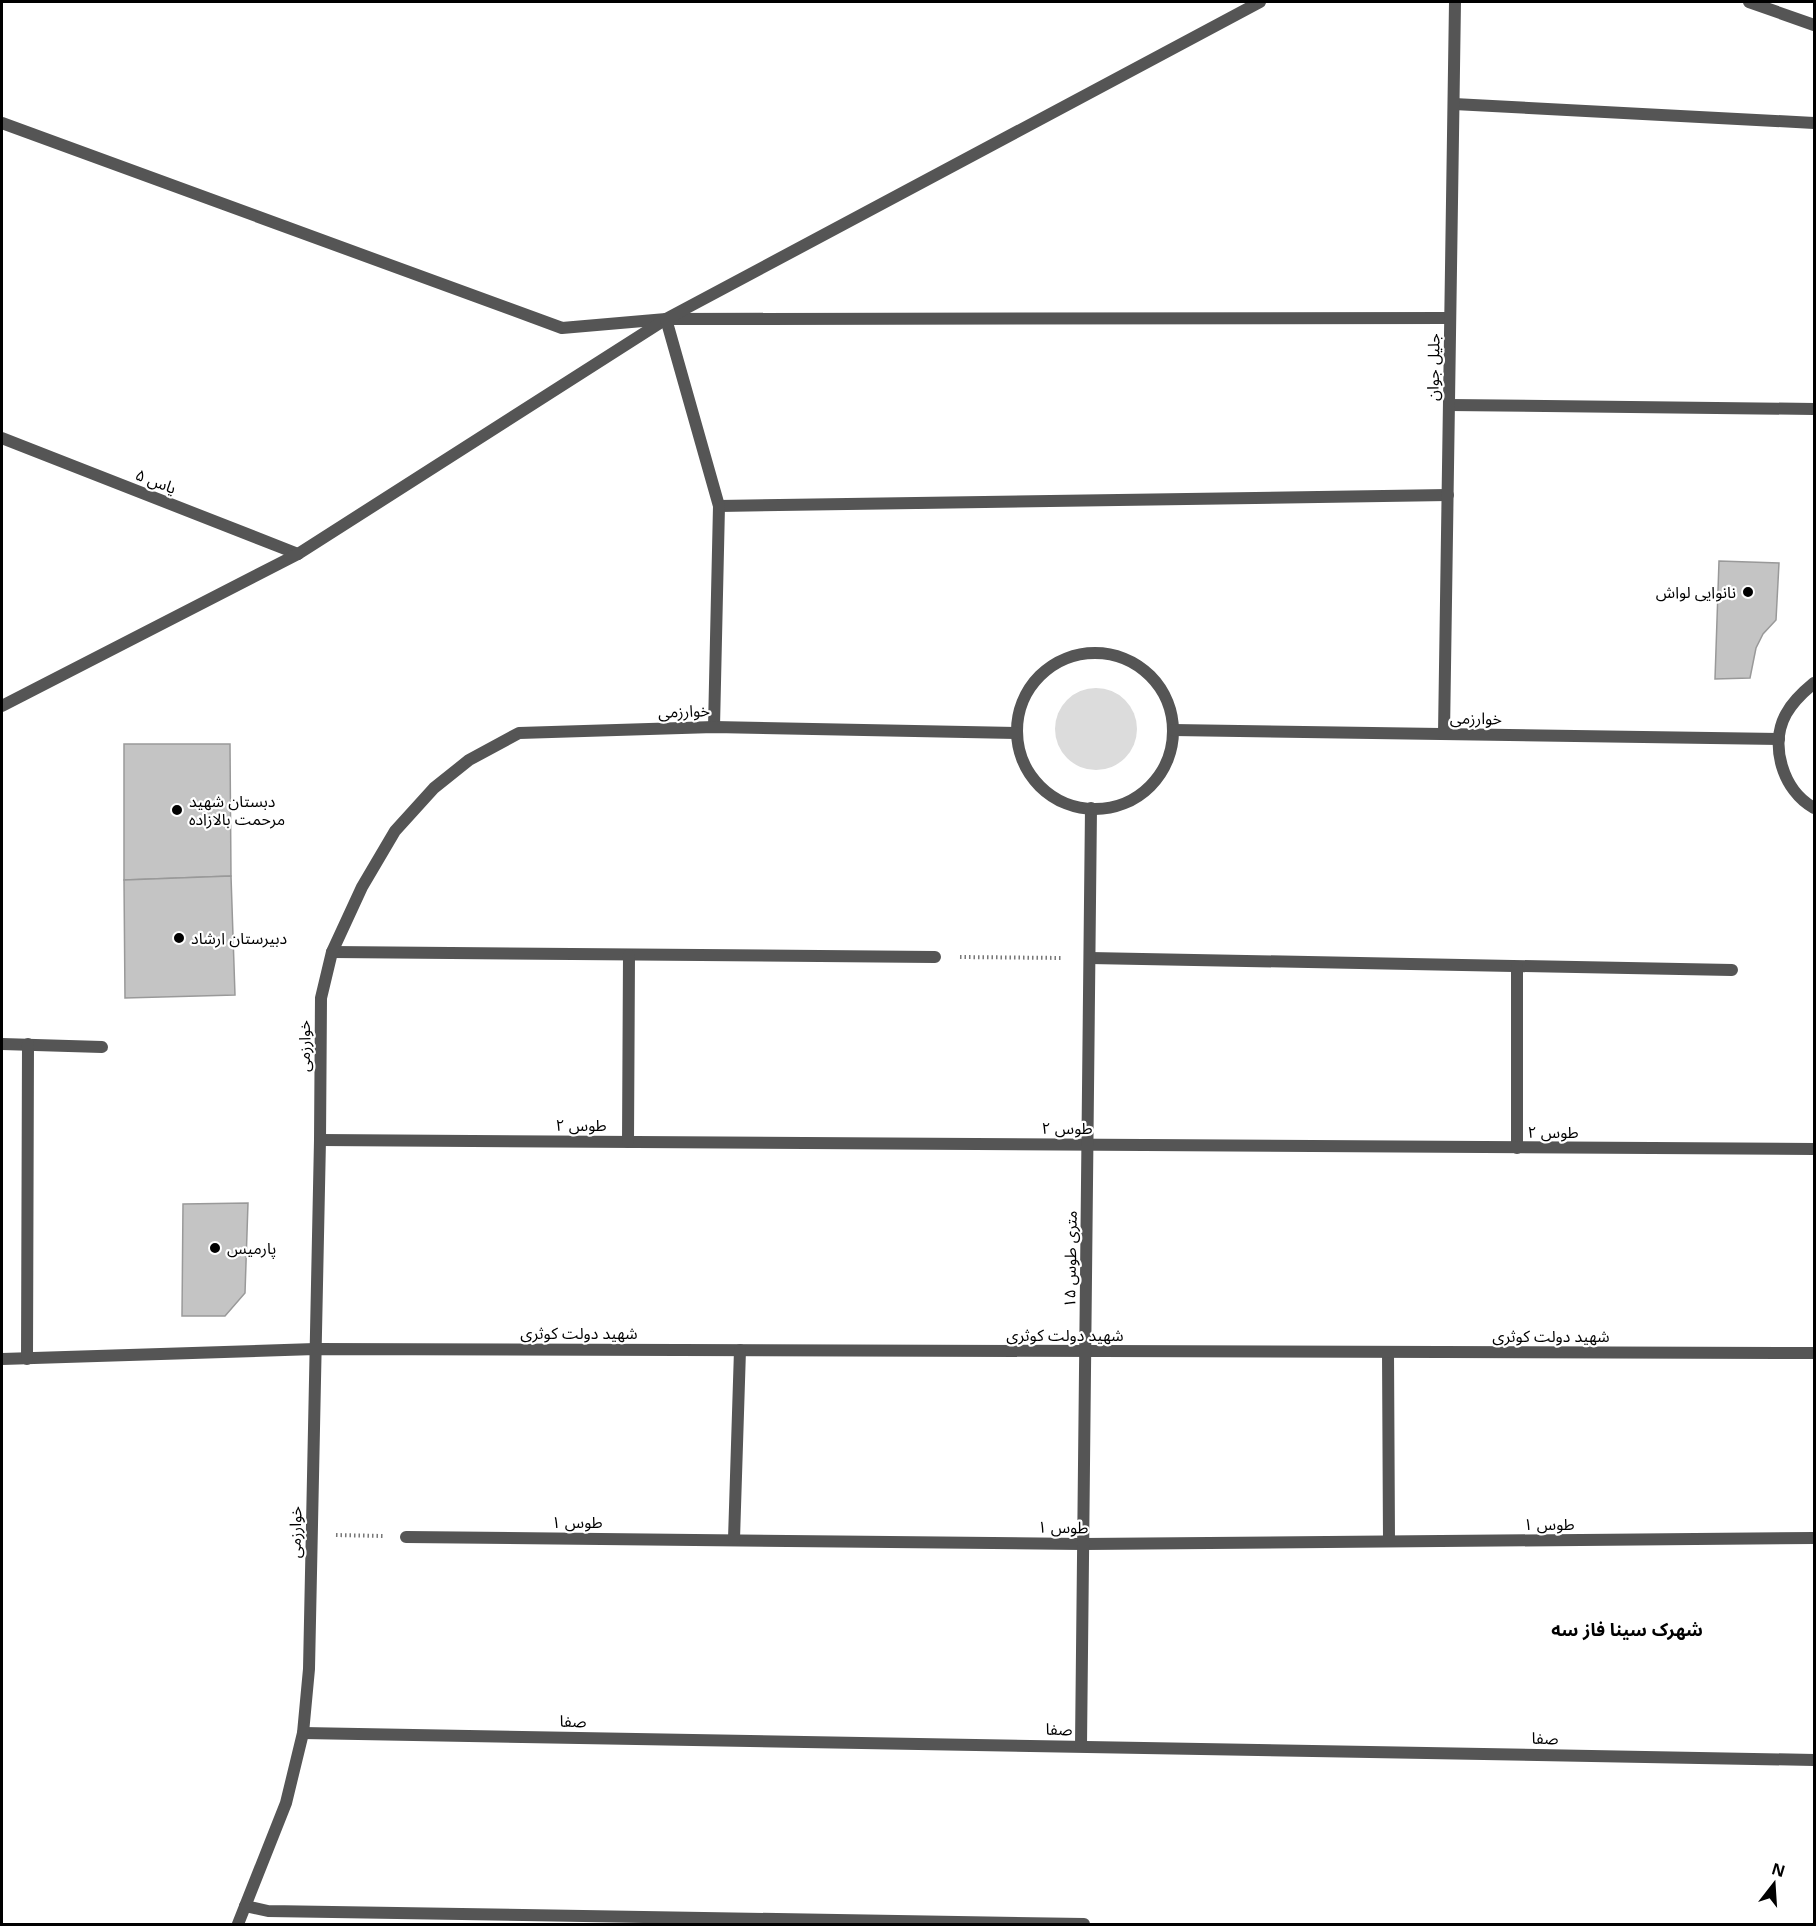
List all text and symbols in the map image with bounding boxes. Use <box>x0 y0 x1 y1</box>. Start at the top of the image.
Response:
street label: جلیل جوان <box>1421 333 1445 401</box>
street label: یاس ۵ <box>132 463 180 499</box>
place label: نانوایی لواش <box>1656 581 1736 603</box>
marker: نانوایی لواش <box>1741 585 1755 599</box>
street label: خوارزمی <box>658 699 710 723</box>
street label: خوارزمی <box>1450 707 1502 729</box>
place label: دبستان شهید مرحمت بالازاده <box>189 790 285 830</box>
marker: دبستان شهید مرحمت بالازاده <box>170 803 184 817</box>
place label: دبیرستان ارشاد <box>191 927 287 949</box>
marker: دبیرستان ارشاد <box>172 931 186 945</box>
street label: خوارزمی <box>293 1020 315 1072</box>
street label: طوس ۲ <box>555 1114 607 1136</box>
street label: طوس ۲ <box>1041 1117 1093 1139</box>
street label: طوس ۲ <box>1527 1121 1579 1143</box>
street label: ۱۵ متری طوس <box>1058 1210 1082 1308</box>
place label: پارمیس <box>227 1237 276 1259</box>
marker: پارمیس <box>208 1241 222 1255</box>
street label: شهید دولت کوثری <box>520 1322 638 1344</box>
street label: شهید دولت کوثری <box>1006 1324 1124 1346</box>
street label: شهید دولت کوثری <box>1492 1325 1610 1347</box>
street label: خوارزمی <box>284 1506 306 1558</box>
street label: طوس ۱ <box>551 1511 603 1533</box>
street label: طوس ۱ <box>1523 1513 1575 1535</box>
street label: طوس ۱ <box>1037 1516 1089 1538</box>
district label: شهرک سینا فاز سه <box>1551 1617 1703 1641</box>
street label: صفا <box>559 1710 587 1732</box>
street label: صفا <box>1045 1718 1073 1740</box>
street label: صفا <box>1531 1727 1559 1749</box>
north arrow <box>1744 1854 1804 1914</box>
text: N <box>1769 1857 1788 1882</box>

